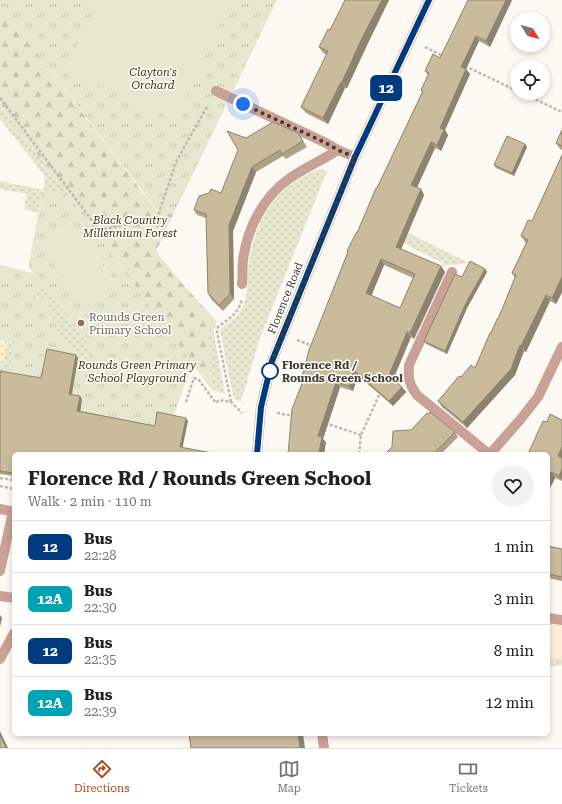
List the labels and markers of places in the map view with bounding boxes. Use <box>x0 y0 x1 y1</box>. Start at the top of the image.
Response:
place label: Rounds Green Primary School <box>89 311 172 337</box>
marker: Rounds Green Primary School <box>76 318 86 328</box>
place label: Florence Rd / Rounds Green School <box>282 359 403 385</box>
marker: Florence Rd / Rounds Green School <box>261 362 279 380</box>

